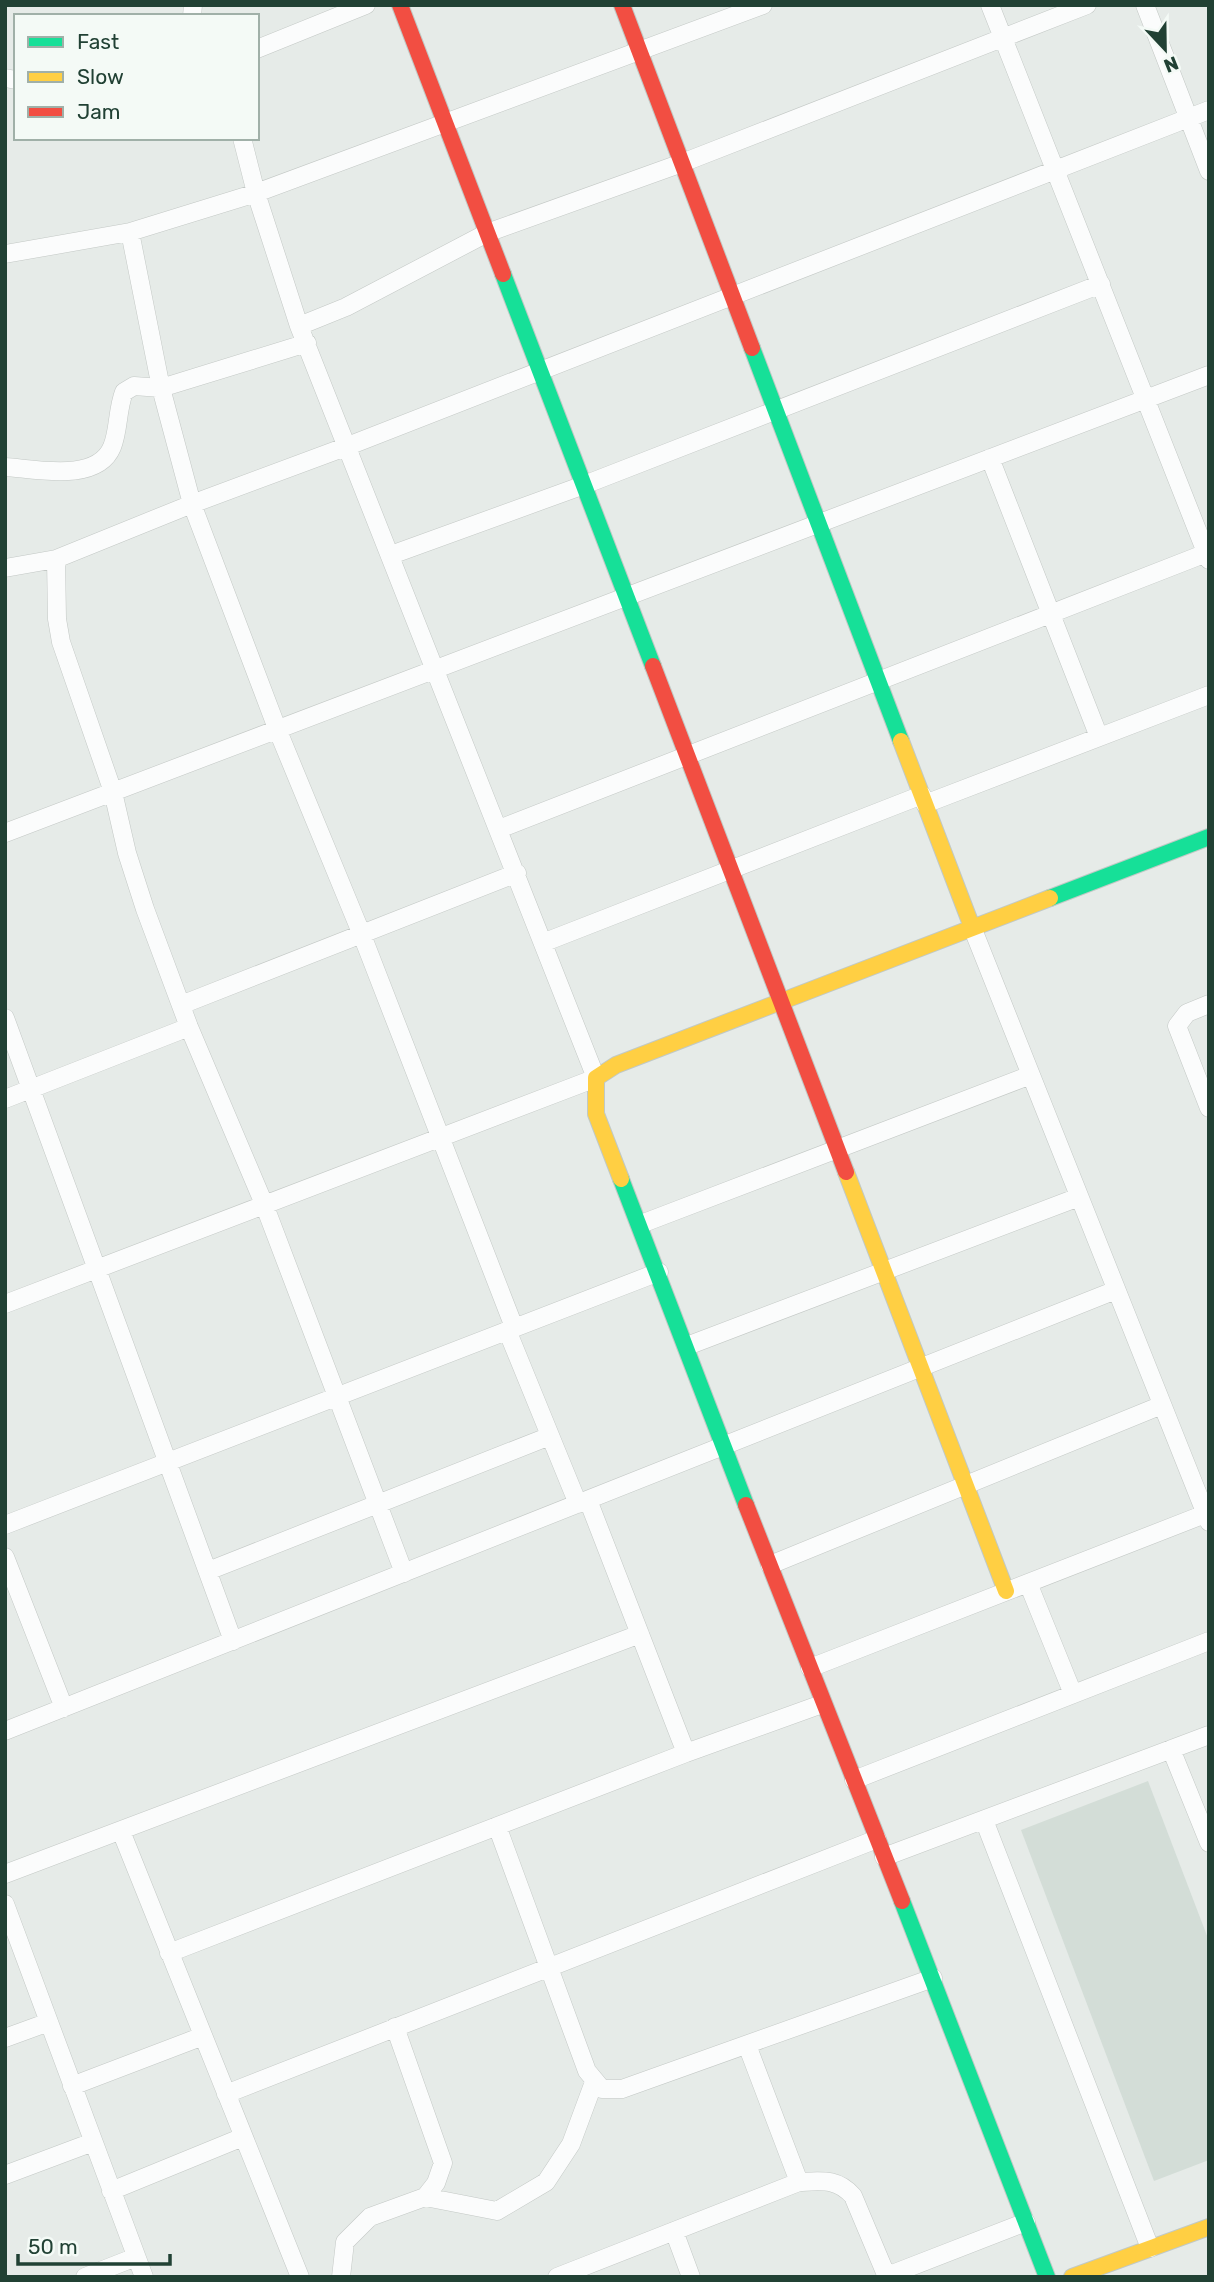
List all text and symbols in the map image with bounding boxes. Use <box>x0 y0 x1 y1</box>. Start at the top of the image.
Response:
legend <box>14 14 259 140</box>
north arrow <box>1130 14 1200 84</box>
text: Fast <box>77 29 119 54</box>
text: N <box>1161 51 1182 78</box>
text: Slow <box>77 64 124 89</box>
text: Jam <box>77 99 121 124</box>
scale bar <box>18 2222 170 2266</box>
text: 50 m <box>28 2234 78 2259</box>

